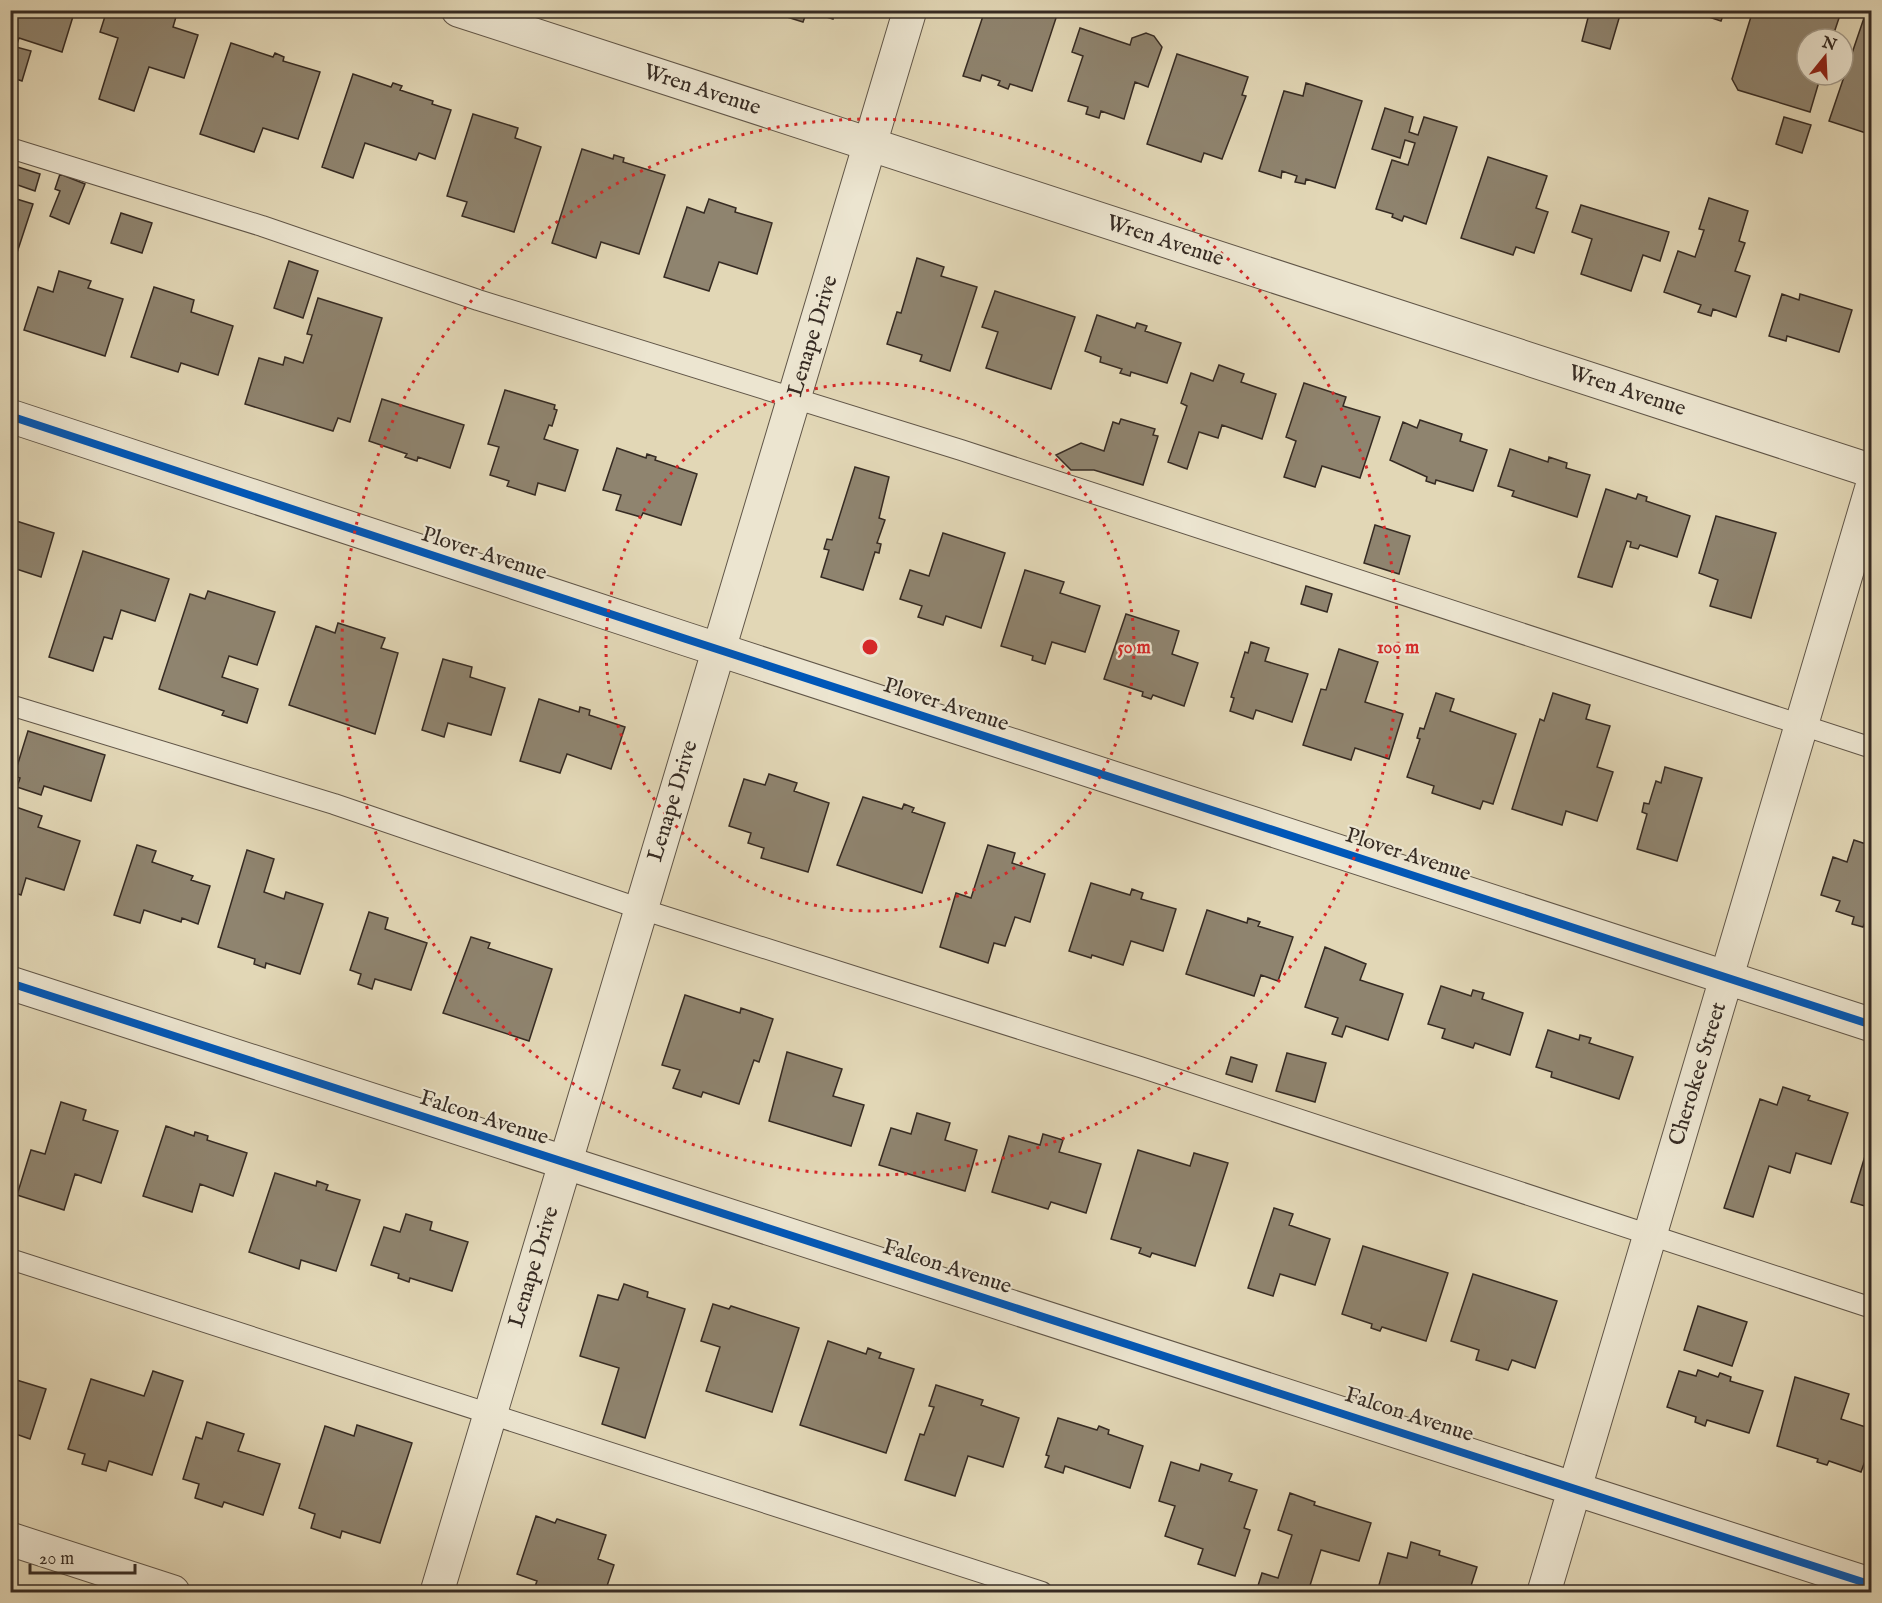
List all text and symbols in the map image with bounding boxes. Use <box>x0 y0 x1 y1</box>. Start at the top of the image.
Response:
north arrow <box>1795 27 1855 87</box>
text: N <box>1818 33 1839 56</box>
street label: Wren Avenue <box>640 58 764 122</box>
street label: Wren Avenue <box>1103 209 1227 273</box>
street label: Lenape Drive <box>781 272 845 400</box>
street label: Wren Avenue <box>1565 359 1689 423</box>
street label: Plover Avenue <box>418 521 550 587</box>
centre of rings <box>860 637 880 657</box>
text: 50 m <box>1117 637 1151 660</box>
text: 100 m <box>1377 637 1419 660</box>
street label: Plover Avenue <box>880 672 1012 738</box>
street label: Lenape Drive <box>641 737 705 865</box>
street label: Plover Avenue <box>1342 822 1474 888</box>
street label: Cherokee Street <box>1663 998 1733 1149</box>
street label: Falcon Avenue <box>416 1084 552 1152</box>
street label: Lenape Drive <box>502 1203 566 1331</box>
street label: Falcon Avenue <box>879 1233 1015 1301</box>
street label: Falcon Avenue <box>1341 1381 1477 1449</box>
scale bar <box>30 1537 135 1575</box>
text: 20 m <box>39 1548 74 1571</box>

